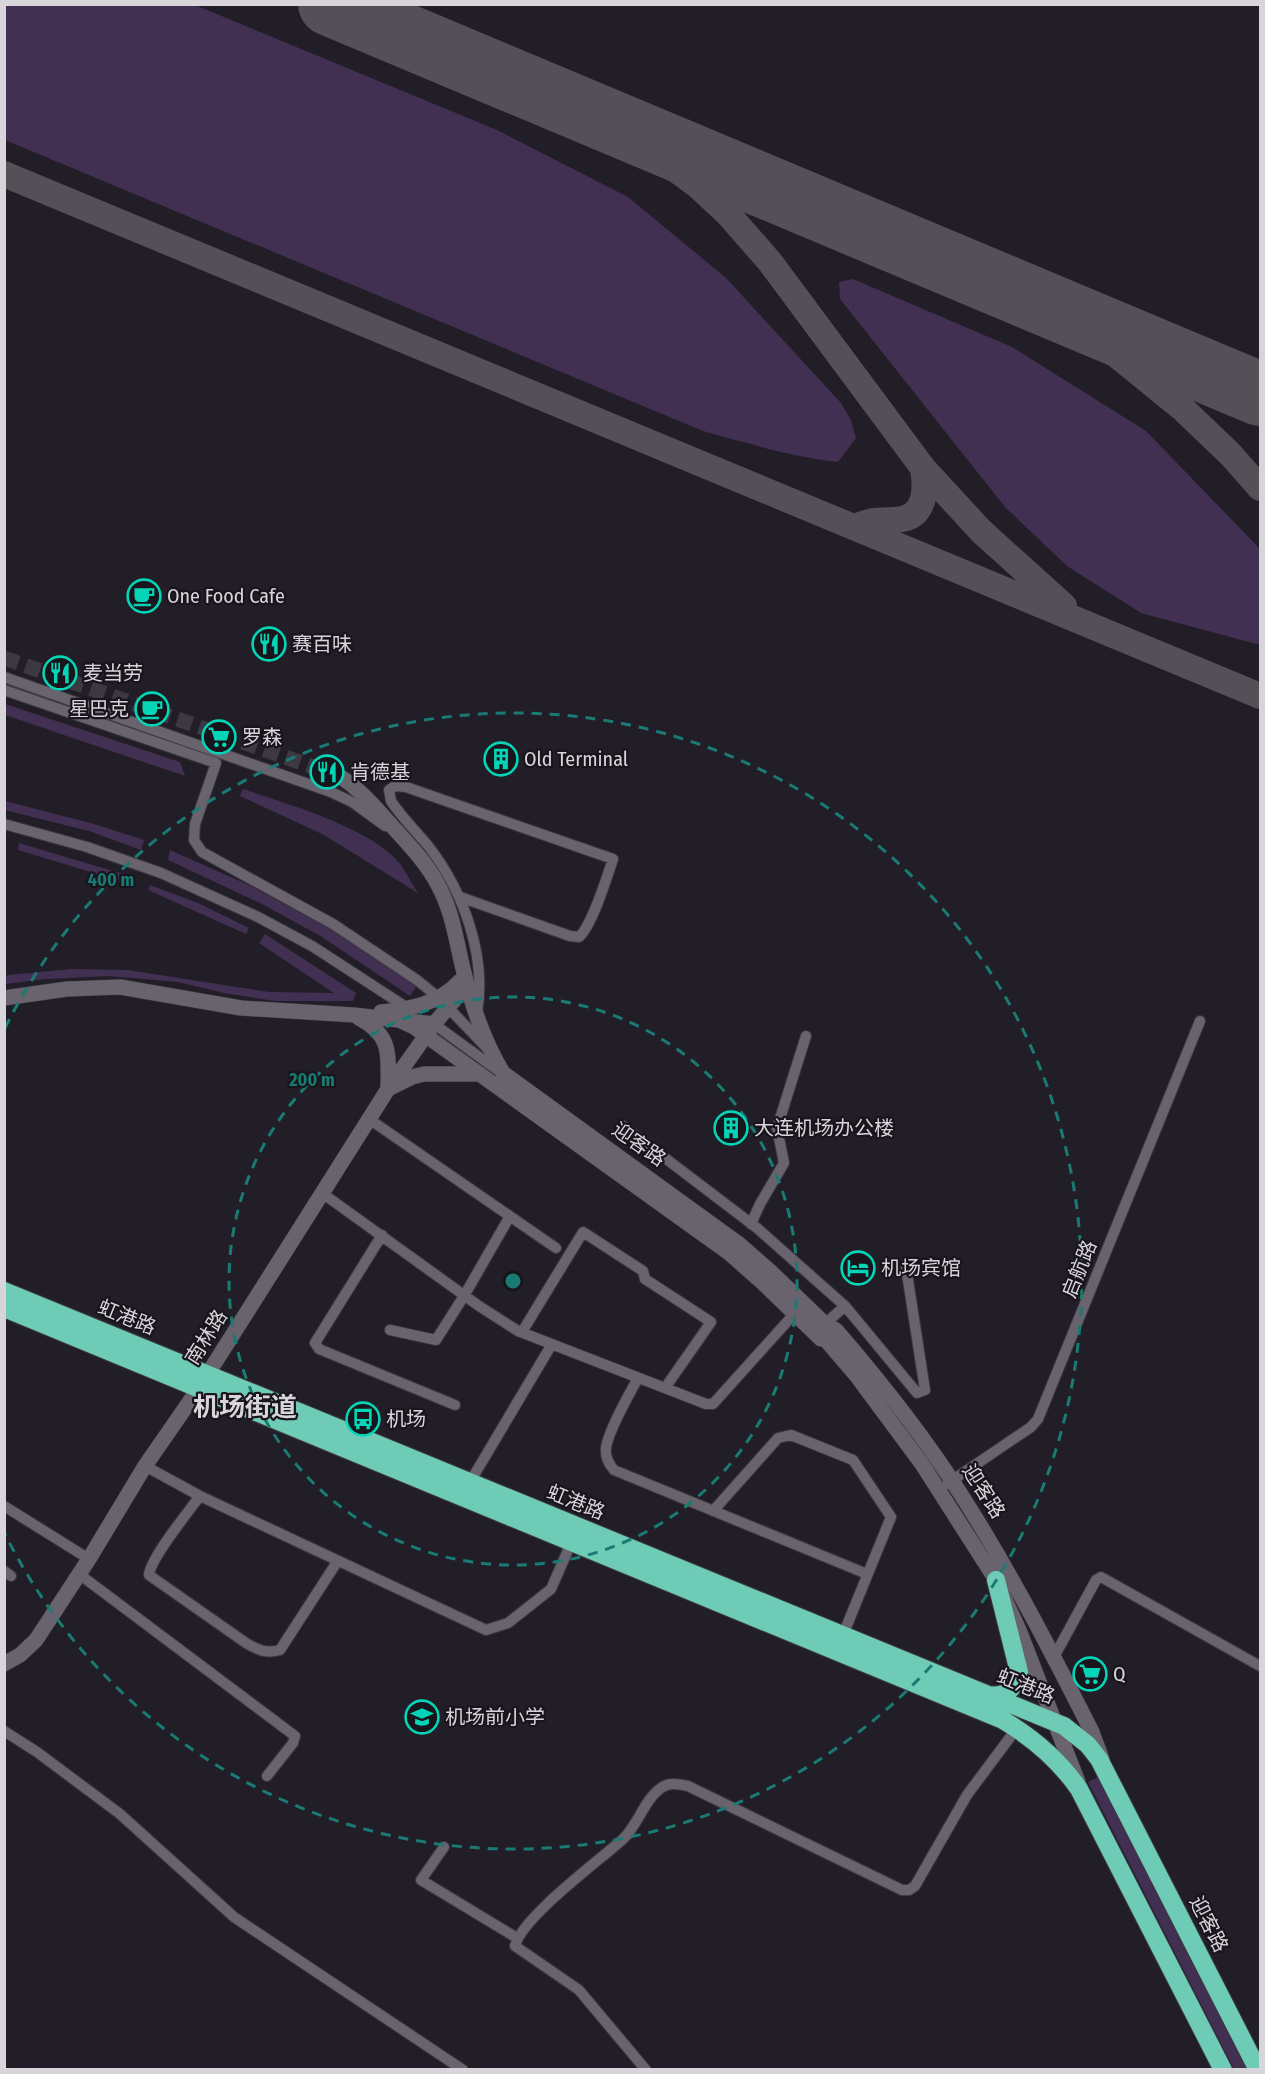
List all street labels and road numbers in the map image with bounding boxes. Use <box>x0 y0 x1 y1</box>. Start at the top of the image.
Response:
street label: 迎客路 <box>608 1117 670 1171</box>
street label: 启航路 <box>1057 1237 1101 1301</box>
street label: 虹港路 <box>95 1295 159 1339</box>
street label: 南林路 <box>180 1305 232 1369</box>
street label: 迎客路 <box>958 1459 1010 1523</box>
street label: 虹港路 <box>544 1480 608 1524</box>
street label: 虹港路 <box>994 1664 1058 1708</box>
street label: 迎客路 <box>1185 1892 1233 1956</box>

